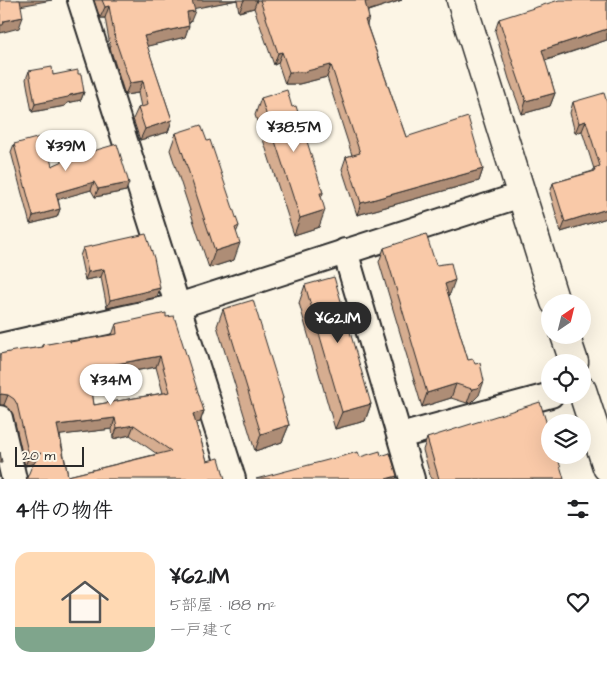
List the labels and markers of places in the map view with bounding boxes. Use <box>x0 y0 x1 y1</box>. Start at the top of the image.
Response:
pin: ¥38.5M <box>253 110 335 153</box>
pin: ¥39M <box>36 130 96 172</box>
pin: ¥62.1M <box>297 302 379 344</box>
pin: ¥34M <box>81 364 141 406</box>

